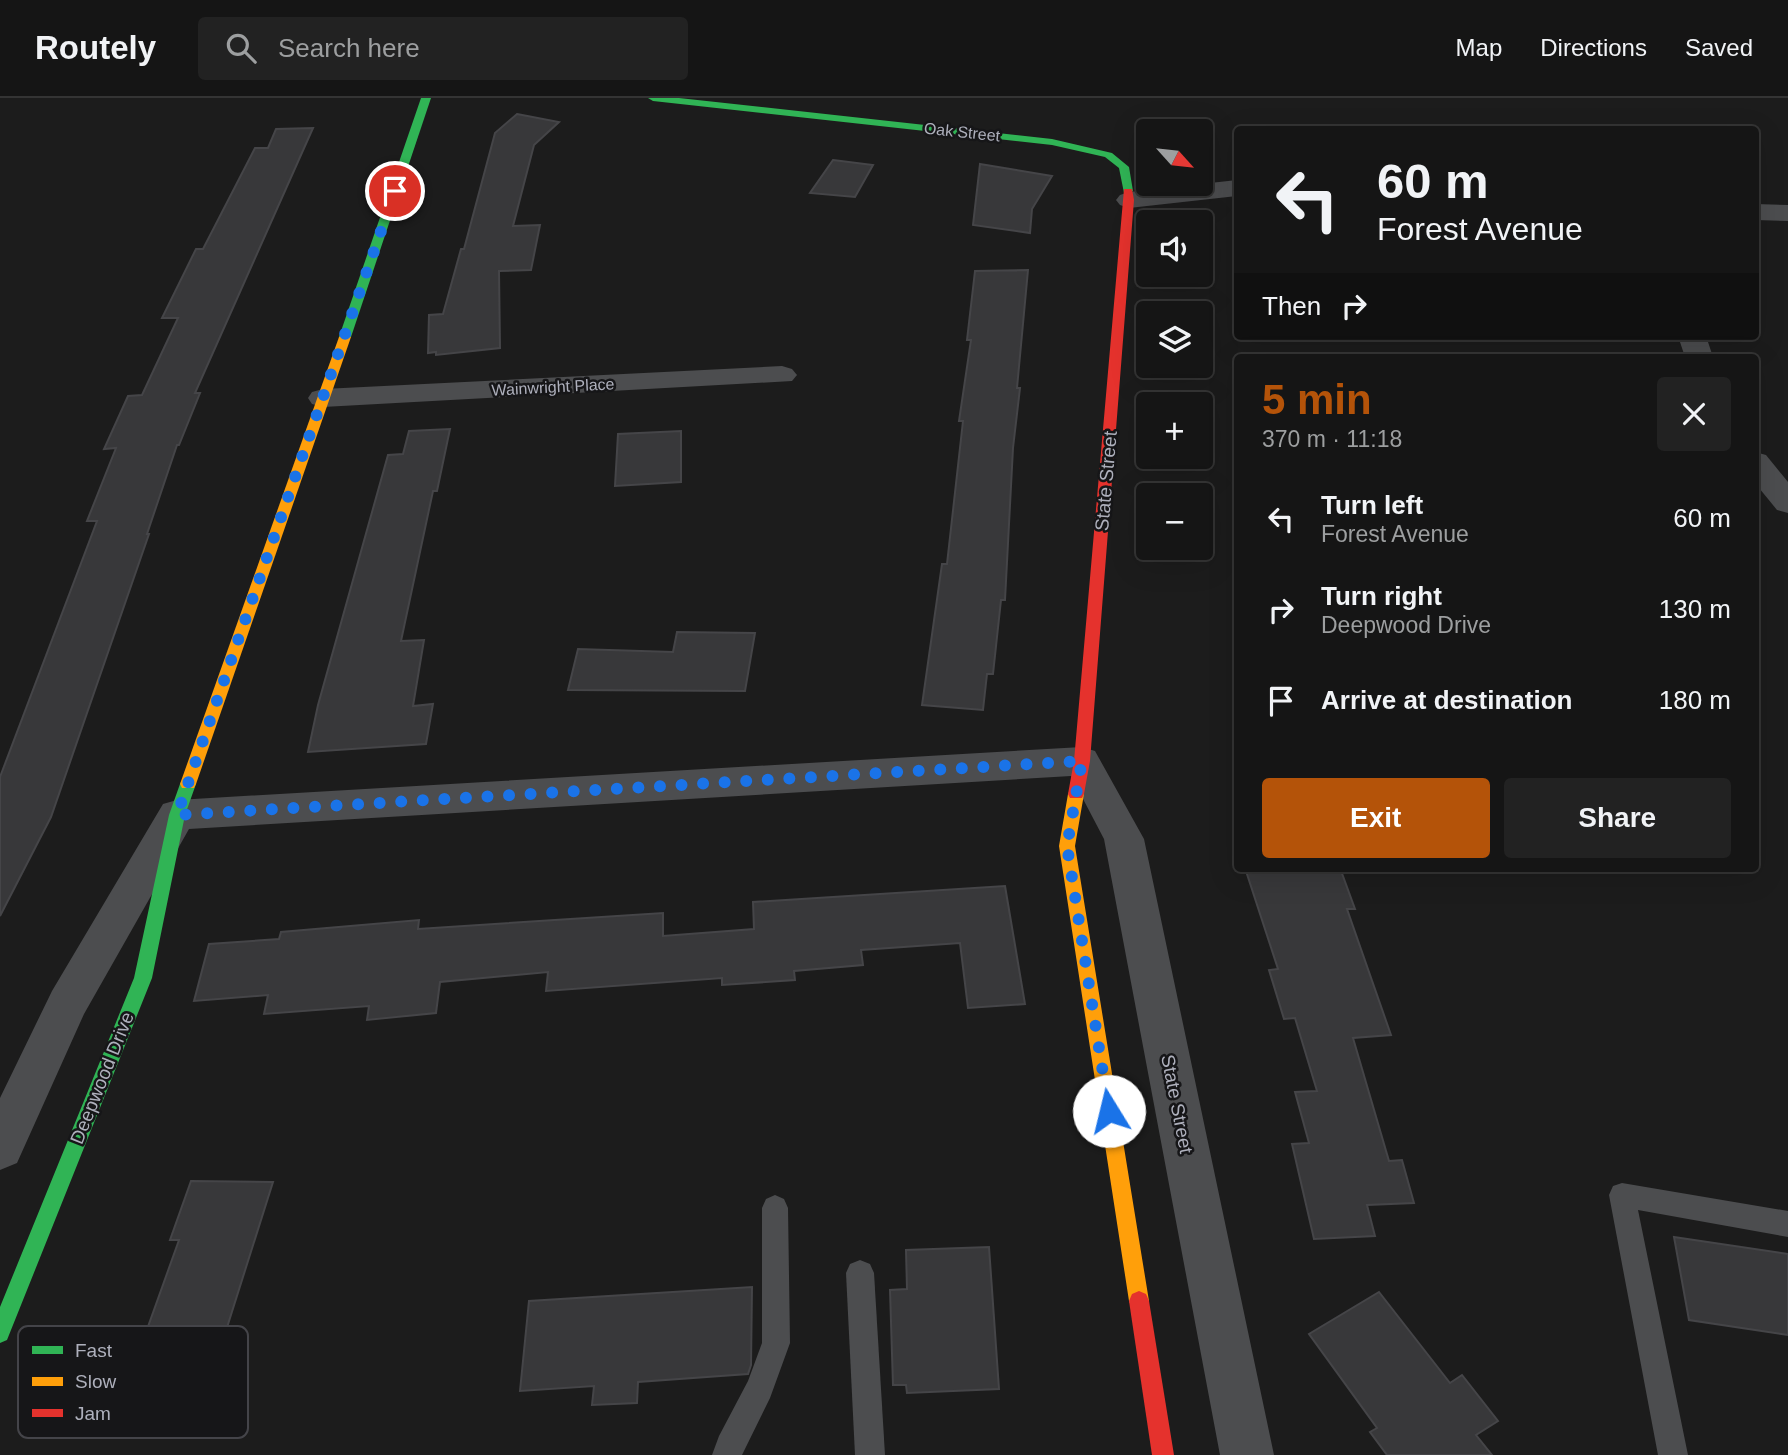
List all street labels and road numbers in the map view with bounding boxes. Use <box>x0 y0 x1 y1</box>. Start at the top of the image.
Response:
street label: Oak Street <box>923 120 1001 145</box>
street label: Wainwright Place <box>491 375 615 399</box>
street label: State Street <box>1091 429 1121 532</box>
street label: Deepwood Drive <box>66 1009 138 1147</box>
street label: State Street <box>1157 1053 1197 1156</box>

